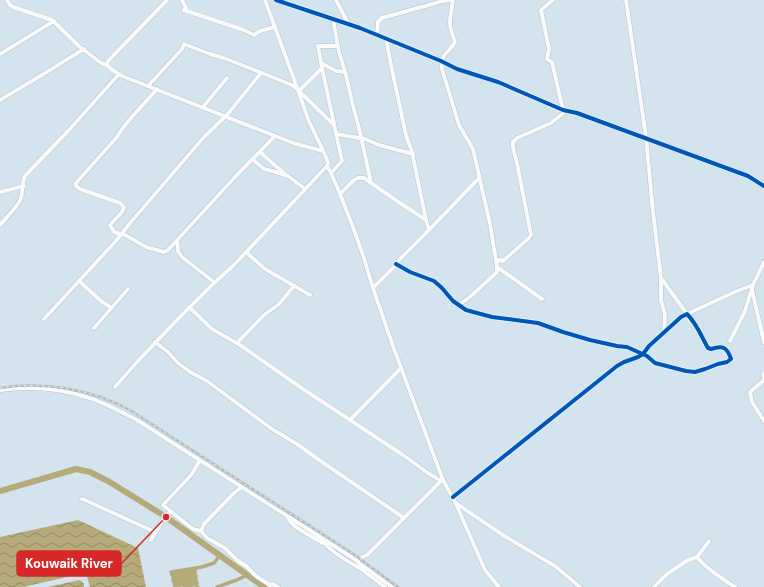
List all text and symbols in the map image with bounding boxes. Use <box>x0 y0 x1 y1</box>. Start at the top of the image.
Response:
callout: Kouwaik River <box>17 551 121 576</box>
text: Kouwaik River <box>25 555 114 572</box>

